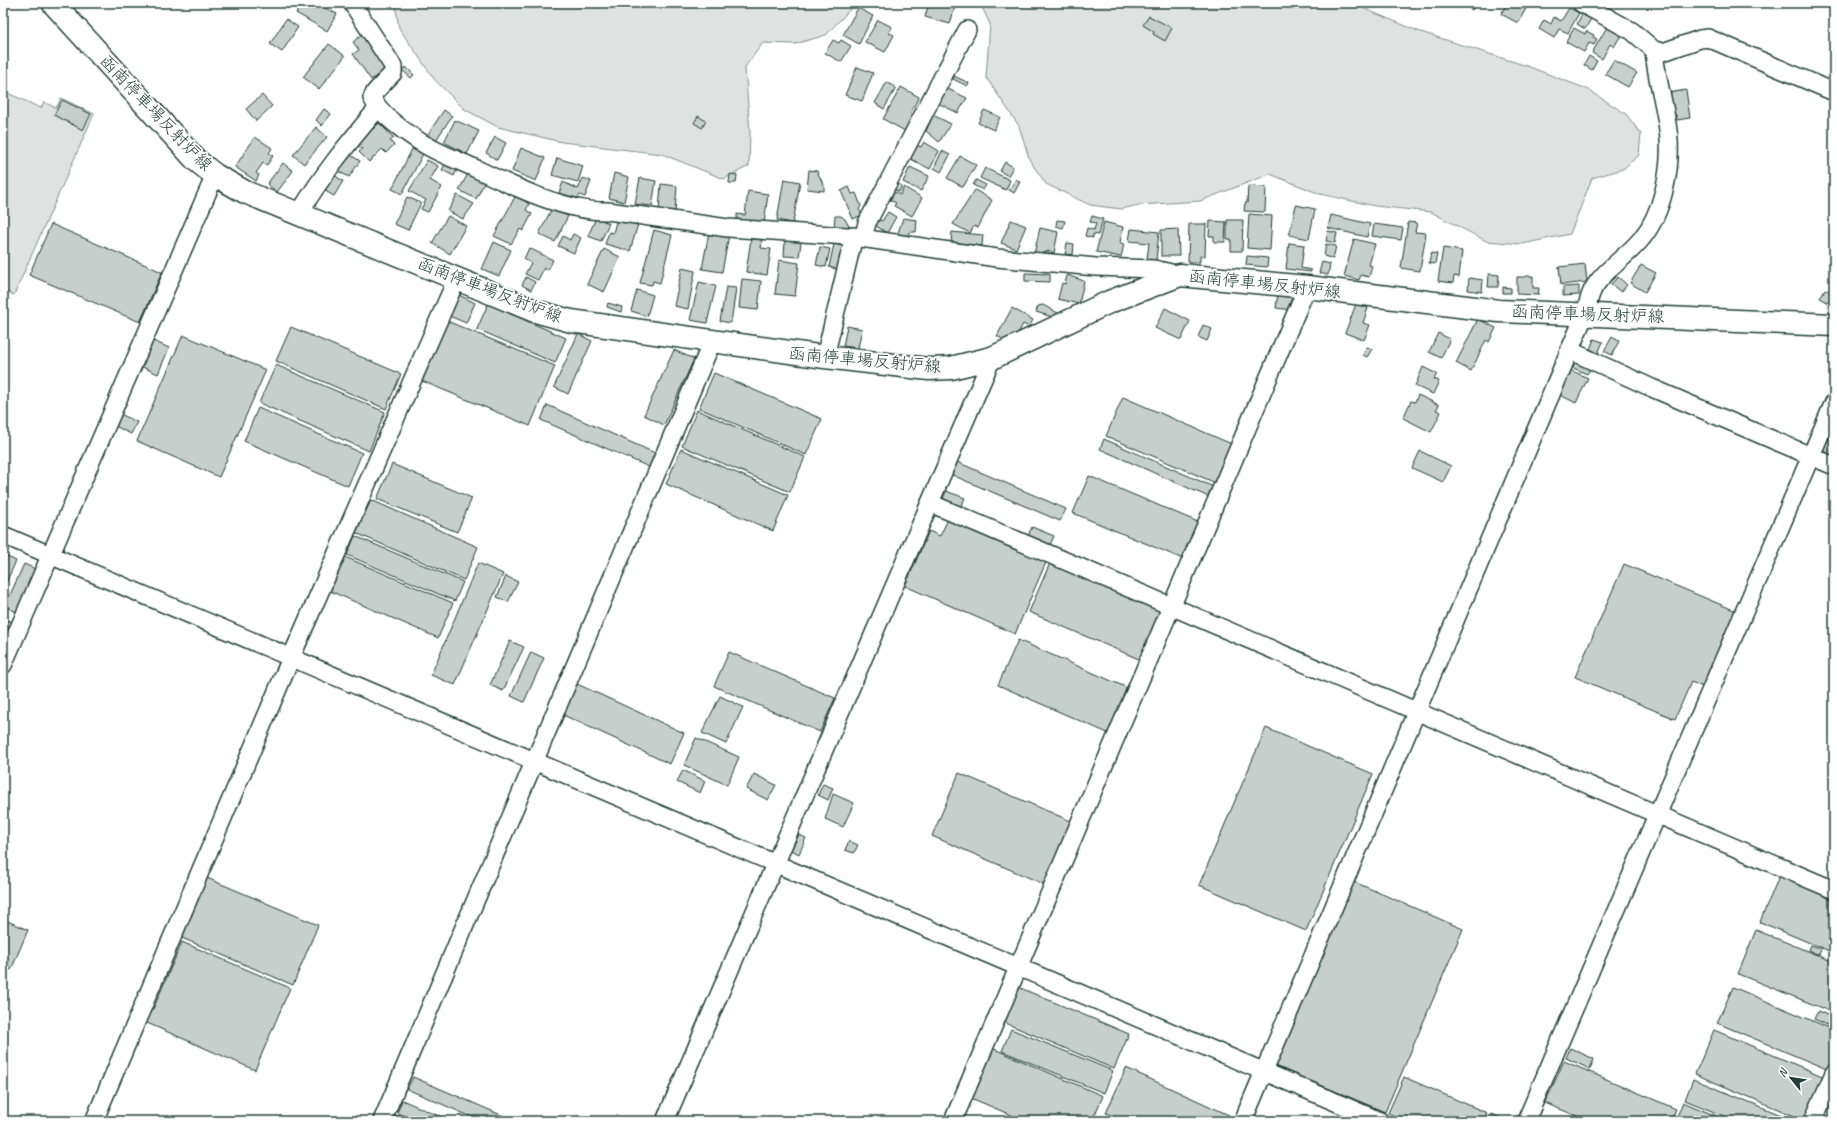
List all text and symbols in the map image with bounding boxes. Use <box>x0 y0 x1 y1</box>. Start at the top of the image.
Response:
street label: 函南停車場反射炉線 <box>95 51 217 175</box>
street label: 函南停車場反射炉線 <box>415 253 565 327</box>
street label: 函南停車場反射炉線 <box>1188 266 1342 302</box>
street label: 函南停車場反射炉線 <box>1511 301 1665 327</box>
street label: 函南停車場反射炉線 <box>788 343 942 377</box>
north arrow <box>1771 1058 1811 1098</box>
text: N <box>1775 1065 1791 1079</box>

